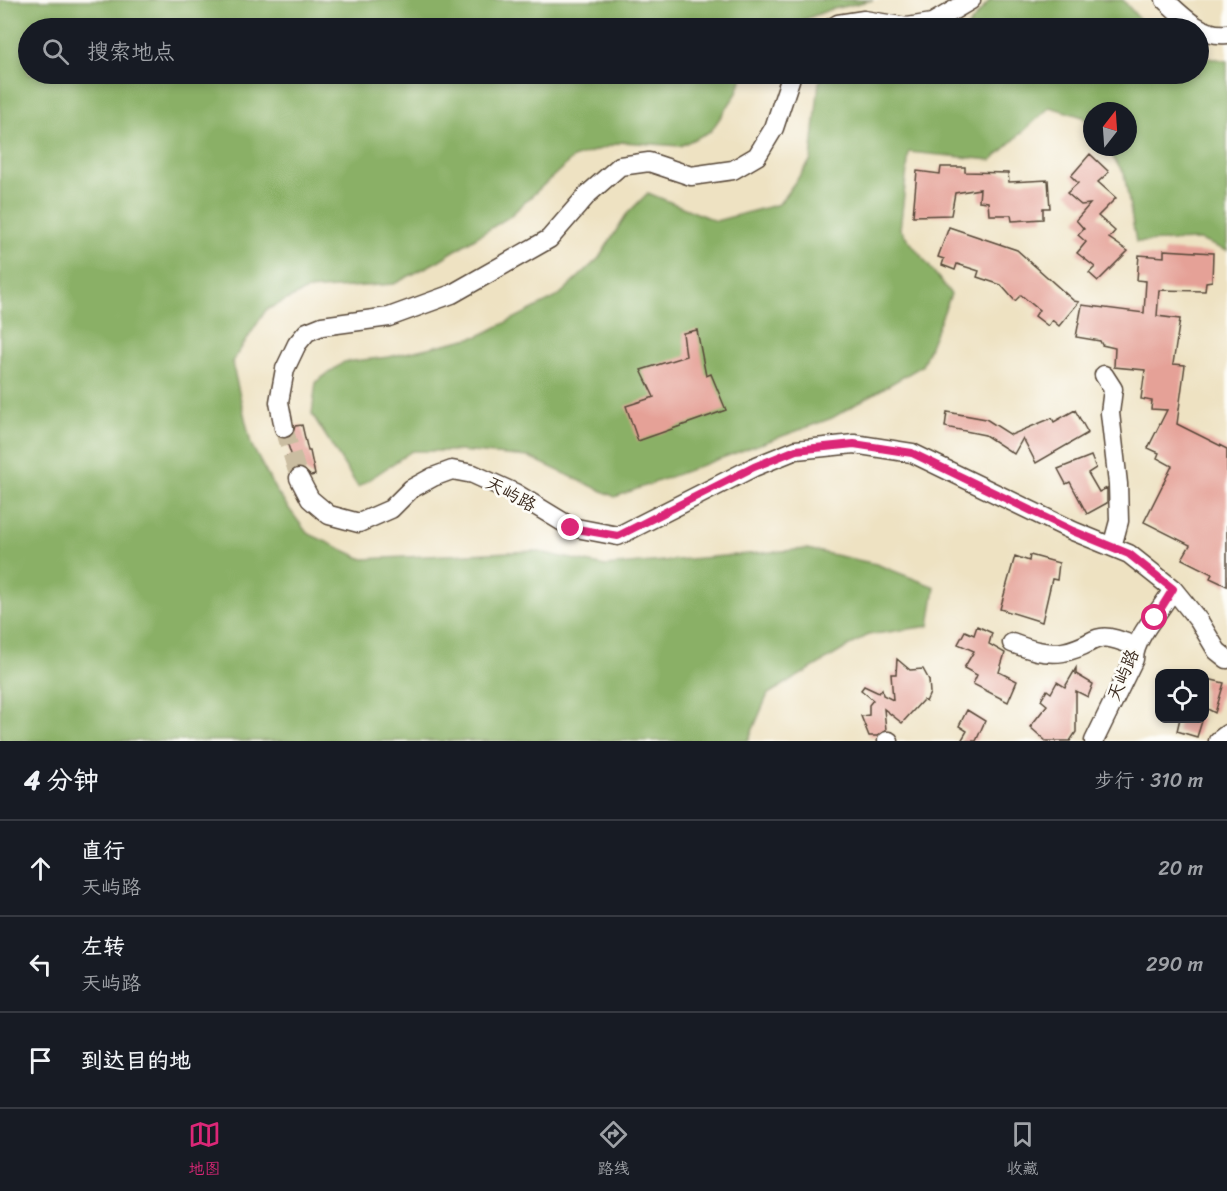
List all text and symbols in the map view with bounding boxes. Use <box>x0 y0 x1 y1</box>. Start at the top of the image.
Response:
search box <box>18 18 1209 84</box>
text: 搜索地点 <box>87 32 175 71</box>
icon: search <box>39 35 72 68</box>
north arrow <box>1083 102 1137 156</box>
street label: 天屿路 <box>480 467 542 521</box>
route end <box>557 514 583 540</box>
route start <box>1141 604 1167 630</box>
street label: 天屿路 <box>1098 644 1148 706</box>
map controls <box>1155 669 1209 723</box>
button: locate <box>1155 669 1209 723</box>
text: 4 分钟 <box>24 757 99 803</box>
text: 步行 · 310 m <box>1094 763 1203 798</box>
text: 直行 <box>81 831 125 870</box>
text: 20 m <box>1158 851 1203 886</box>
icon: ahead <box>24 852 57 885</box>
text: 天屿路 <box>81 870 141 905</box>
text: 左转 <box>81 927 125 966</box>
text: 290 m <box>1146 947 1203 982</box>
icon: left <box>24 948 57 981</box>
text: 天屿路 <box>81 966 141 1001</box>
text: 到达目的地 <box>81 1041 191 1080</box>
icon: arrive <box>24 1044 57 1077</box>
tab: 地图 <box>188 1118 221 1183</box>
tab: 路线 <box>597 1118 630 1183</box>
tab: 收藏 <box>1006 1118 1039 1183</box>

